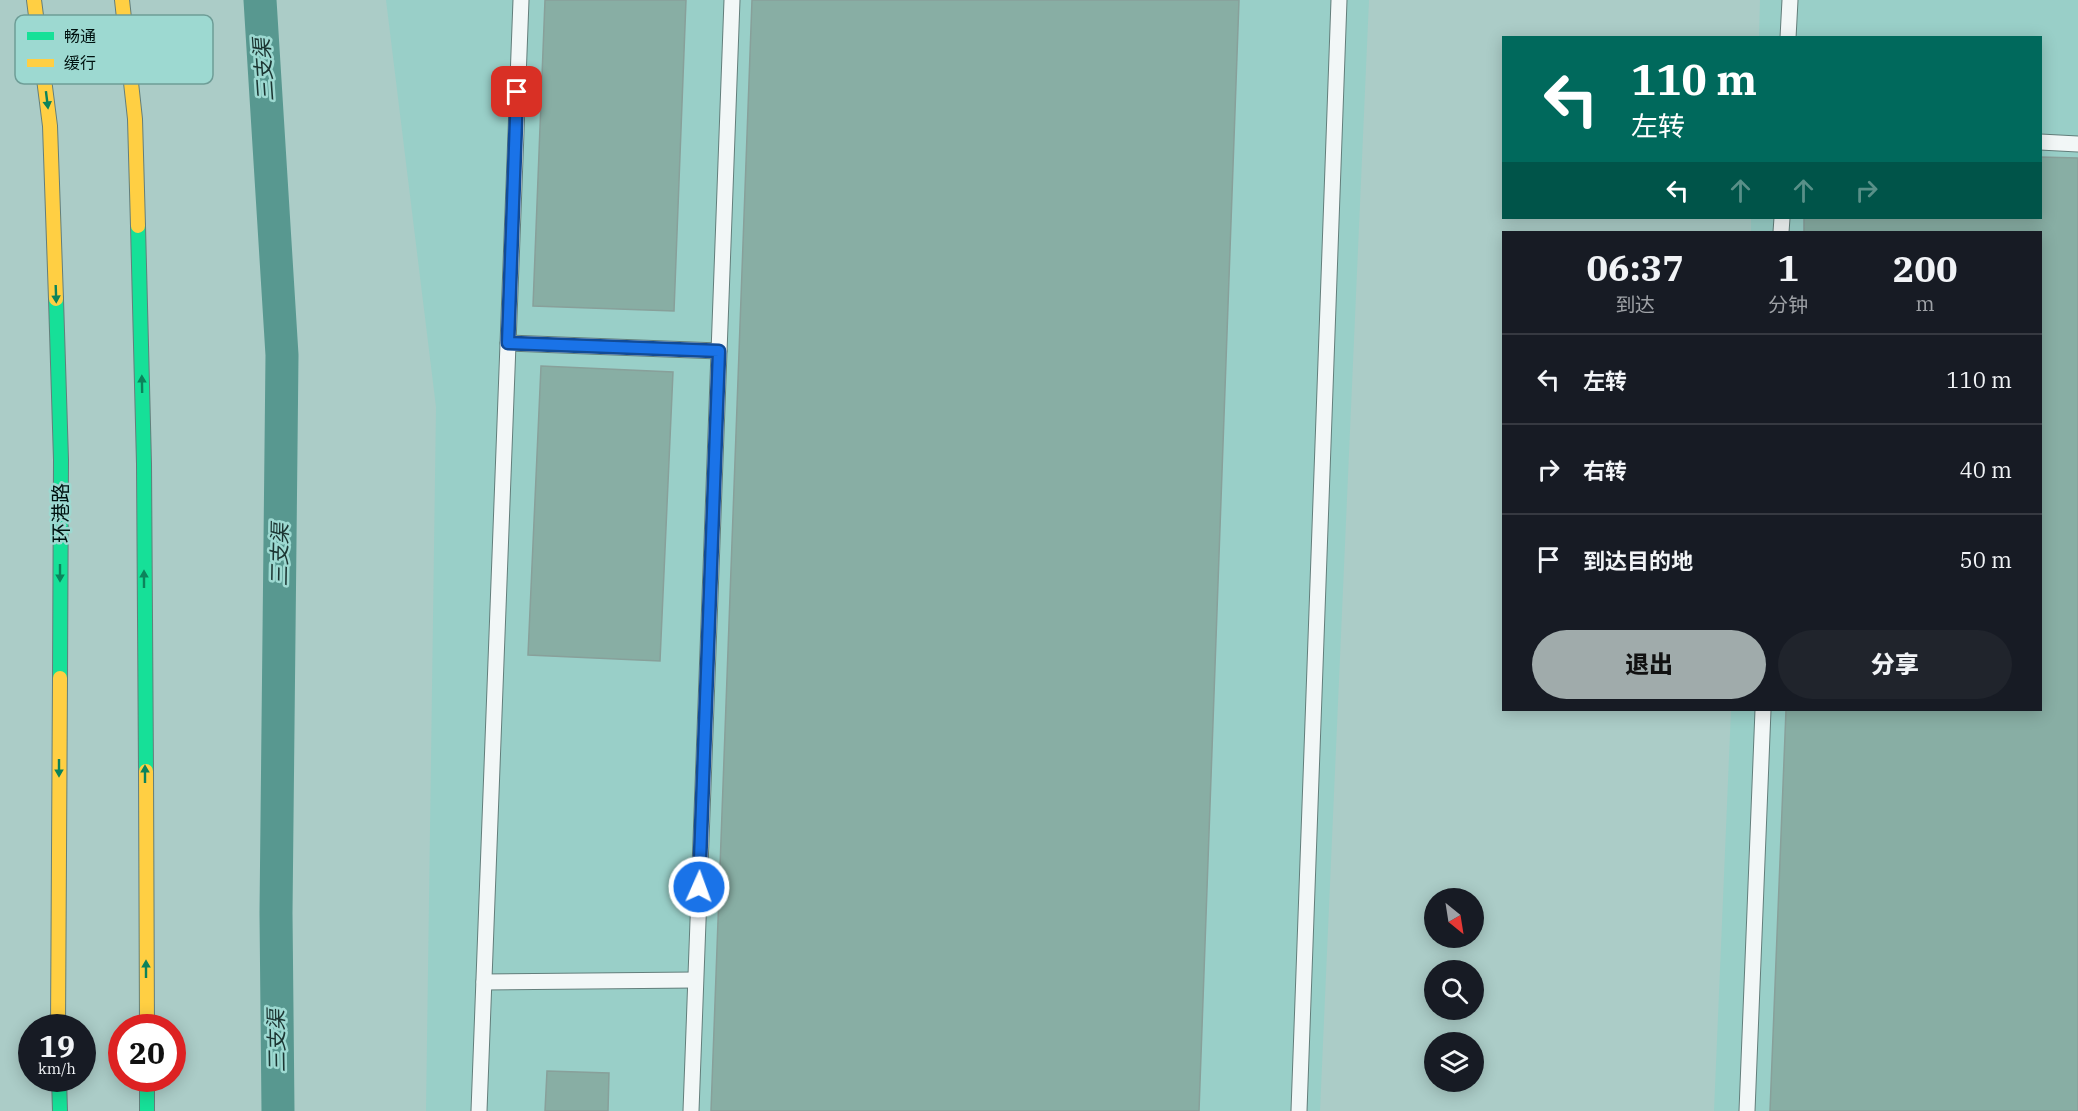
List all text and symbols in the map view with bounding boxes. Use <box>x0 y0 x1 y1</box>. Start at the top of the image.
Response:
legend <box>15 15 213 84</box>
text: 畅通 <box>64 26 96 46</box>
water label: 三支渠 <box>247 35 279 102</box>
text: 110 m <box>1631 52 1757 107</box>
text: 缓行 <box>64 53 96 73</box>
icon: left <box>1532 60 1610 138</box>
pin <box>491 66 542 117</box>
icon: arrive <box>500 75 533 108</box>
one-way arrow <box>42 90 51 109</box>
text: 左转 <box>1631 108 1685 143</box>
icon: left <box>1661 174 1694 207</box>
icon: ahead <box>1724 174 1757 207</box>
icon: ahead <box>1787 174 1820 207</box>
icon: right <box>1850 174 1883 207</box>
text: 06:37 <box>1586 244 1684 291</box>
text: 1 <box>1777 244 1799 291</box>
text: 200 <box>1893 245 1958 292</box>
one-way arrow <box>51 285 60 304</box>
text: m <box>1916 290 1935 317</box>
text: 到达 <box>1615 291 1655 318</box>
text: 分钟 <box>1768 291 1808 318</box>
icon: left <box>1532 363 1565 396</box>
text: 110 m <box>1946 365 2012 394</box>
text: 左转 <box>1583 366 1627 395</box>
one-way arrow <box>137 375 147 394</box>
icon: right <box>1532 453 1565 486</box>
text: 40 m <box>1960 455 2012 484</box>
text: 右转 <box>1583 456 1627 485</box>
street label: 环港路 <box>47 483 74 543</box>
water label: 三支渠 <box>264 520 294 587</box>
icon: arrive <box>1532 543 1565 576</box>
text: 50 m <box>1960 545 2012 574</box>
text: 到达目的地 <box>1583 546 1693 575</box>
one-way arrow <box>56 564 65 583</box>
one-way arrow <box>139 570 149 589</box>
button: 退出 <box>1532 630 1766 699</box>
button: 分享 <box>1778 630 2012 699</box>
one-way arrow <box>54 759 64 778</box>
one-way arrow <box>140 765 150 784</box>
position arrow <box>667 855 731 919</box>
north arrow <box>1424 888 1484 948</box>
map controls <box>1424 888 1484 1092</box>
one-way arrow <box>141 960 151 979</box>
button: search <box>1424 960 1484 1020</box>
water label: 三支渠 <box>261 1006 291 1073</box>
speed limit sign: 20 <box>108 1014 186 1092</box>
text: 19 <box>39 1026 75 1065</box>
button: layers <box>1424 1032 1484 1092</box>
text: km/h <box>38 1059 76 1078</box>

